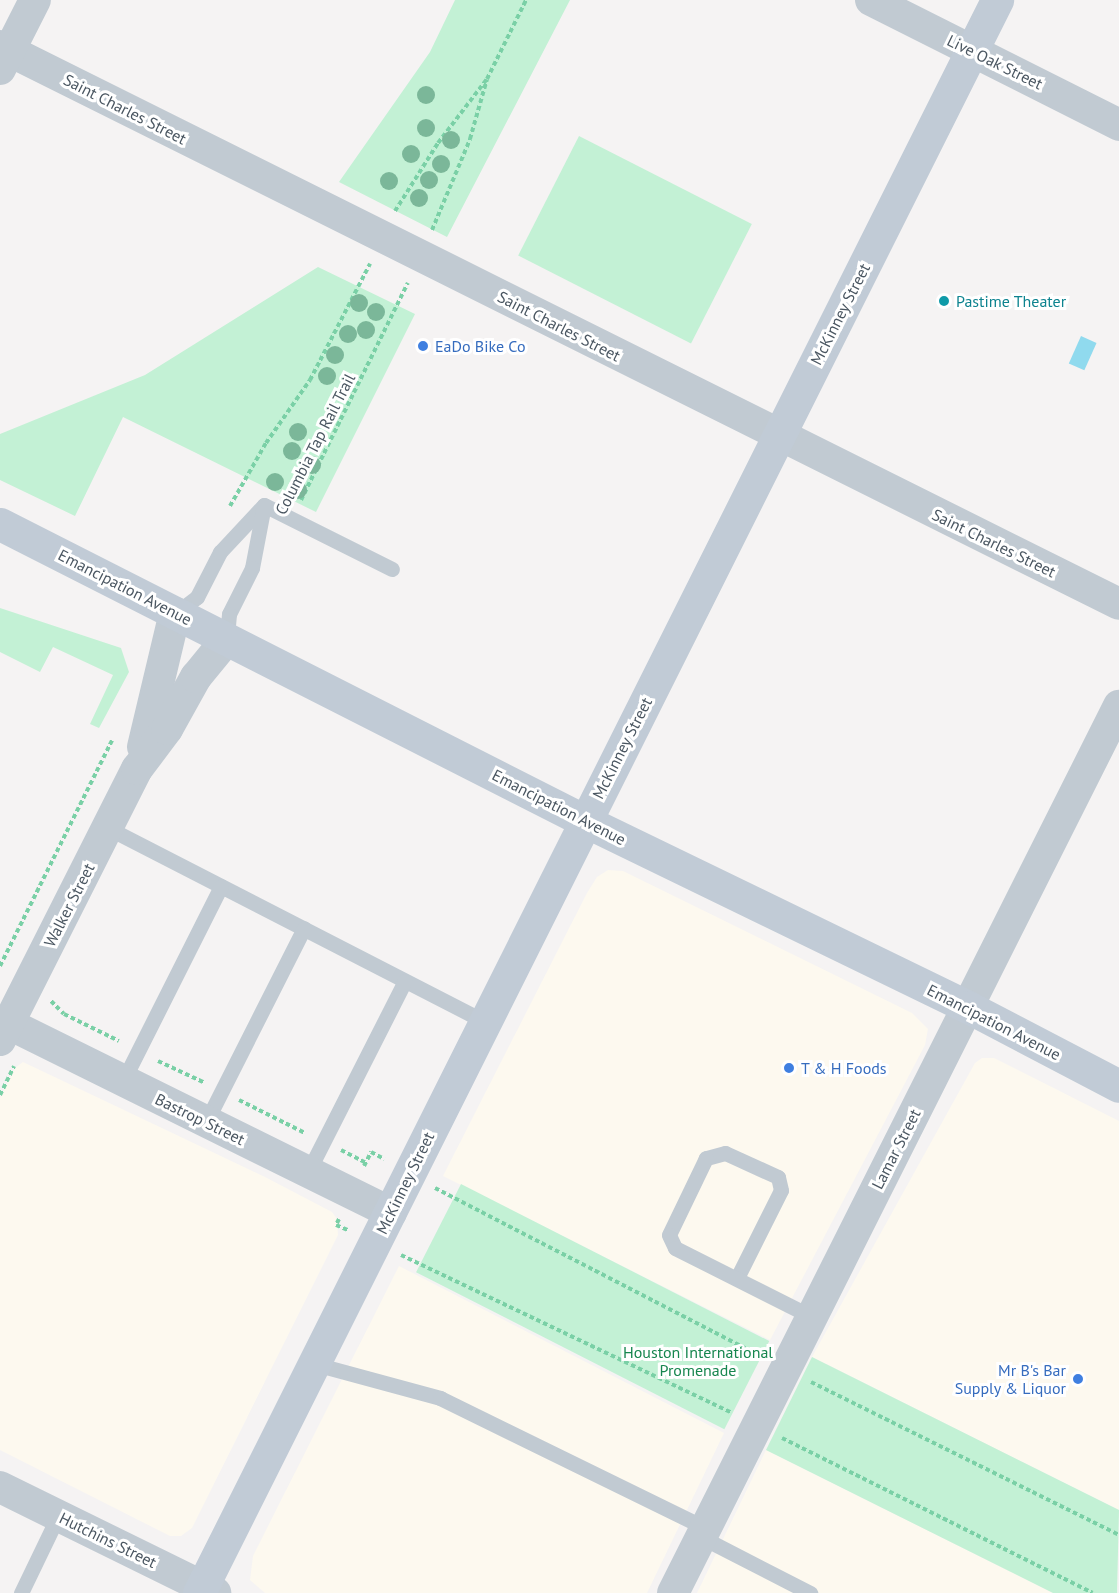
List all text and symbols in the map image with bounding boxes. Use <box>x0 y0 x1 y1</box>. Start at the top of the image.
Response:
street label: Live Oak Street <box>944 31 1046 93</box>
street label: Saint Charles Street <box>60 70 190 148</box>
street label: McKinney Street <box>806 260 874 368</box>
street label: Saint Charles Street <box>494 287 624 365</box>
place label: Pastime Theater <box>956 291 1067 311</box>
marker: Pastime Theater <box>937 294 951 308</box>
place label: EaDo Bike Co <box>435 336 525 356</box>
marker: EaDo Bike Co <box>416 339 430 353</box>
street label: Columbia Tap Rail Trail <box>271 370 359 518</box>
street label: Saint Charles Street <box>929 505 1059 581</box>
street label: Emancipation Avenue <box>55 545 195 629</box>
street label: McKinney Street <box>588 694 656 802</box>
street label: Emancipation Avenue <box>489 765 629 849</box>
street label: Walker Street <box>40 860 98 950</box>
street label: Emancipation Avenue <box>924 980 1064 1064</box>
place label: T & H Foods <box>801 1058 887 1078</box>
marker: T & H Foods <box>782 1061 796 1075</box>
street label: Bastrop Street <box>152 1089 248 1149</box>
street label: Lamar Street <box>868 1106 924 1192</box>
street label: McKinney Street <box>372 1129 438 1237</box>
park label: Houston International Promenade <box>623 1342 773 1380</box>
place label: Mr B's Bar Supply & Liquor <box>954 1360 1066 1398</box>
marker: Mr B's Bar Supply & Liquor <box>1071 1372 1085 1386</box>
street label: Hutchins Street <box>56 1508 160 1572</box>

